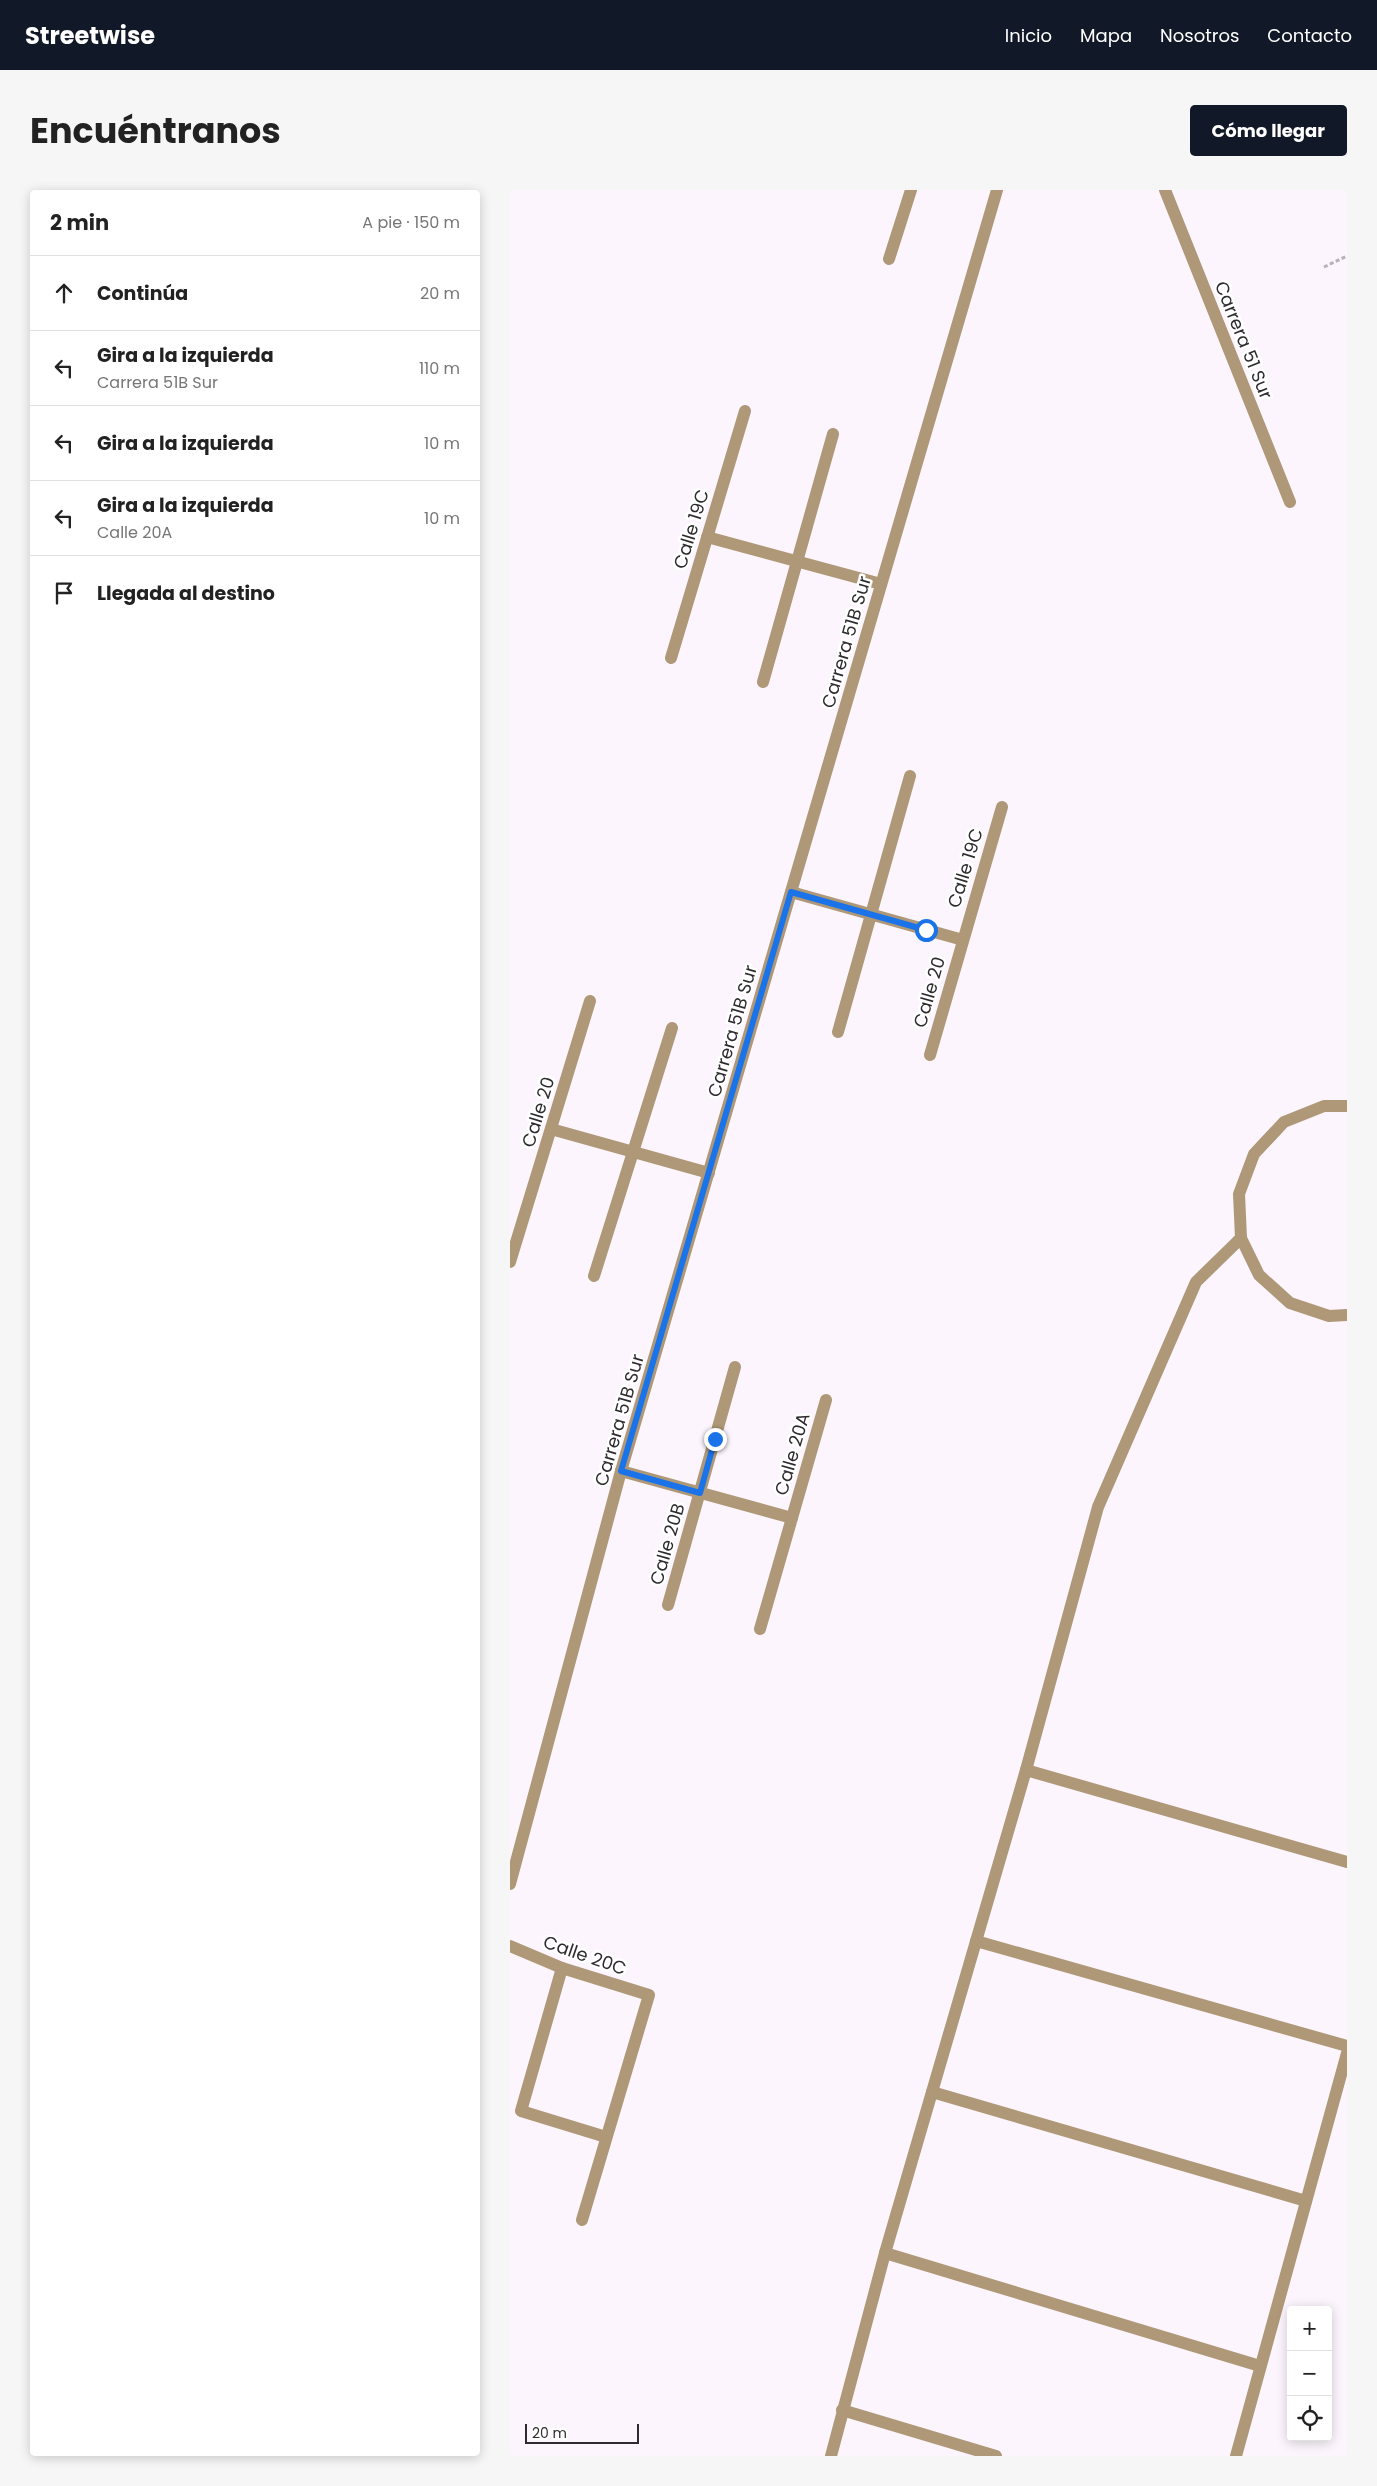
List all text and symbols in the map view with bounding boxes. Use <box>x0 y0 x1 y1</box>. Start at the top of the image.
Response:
text: Streetwise <box>25 19 155 52</box>
text: Inicio <box>1005 23 1052 48</box>
text: Mapa <box>1080 23 1132 48</box>
text: Nosotros <box>1160 23 1239 48</box>
text: Contacto <box>1267 23 1352 48</box>
button: Cómo llegar <box>1190 105 1347 156</box>
text: Encuéntranos <box>30 106 281 155</box>
text: 2 min <box>50 208 109 237</box>
text: A pie · 150 m <box>362 211 460 234</box>
street label: Carrera 51 Sur <box>1209 277 1279 403</box>
icon: ahead <box>50 279 78 307</box>
text: Continúa <box>97 280 188 307</box>
text: 20 m <box>420 282 460 305</box>
text: Gira a la izquierda <box>97 342 274 369</box>
icon: left <box>50 354 78 382</box>
text: 110 m <box>419 357 460 380</box>
text: Carrera 51B Sur <box>97 371 218 394</box>
icon: left <box>50 429 78 457</box>
text: Gira a la izquierda <box>97 430 274 457</box>
text: 10 m <box>424 432 460 455</box>
street label: Calle 19C <box>667 486 715 572</box>
text: Gira a la izquierda <box>97 492 274 519</box>
icon: left <box>50 504 78 532</box>
text: 10 m <box>424 507 460 530</box>
text: Calle 20A <box>97 521 172 544</box>
street label: Carrera 51B Sur <box>815 573 877 711</box>
icon: arrive <box>50 579 78 607</box>
text: Llegada al destino <box>97 580 275 607</box>
street label: Calle 19C <box>941 825 989 911</box>
route start <box>915 919 938 942</box>
street label: Calle 20 <box>907 954 951 1030</box>
street label: Carrera 51B Sur <box>701 962 763 1100</box>
street label: Calle 20 <box>515 1074 561 1150</box>
street label: Carrera 51B Sur <box>588 1351 650 1489</box>
street label: Calle 20A <box>768 1410 816 1498</box>
route end <box>704 1428 727 1451</box>
street label: Calle 20B <box>643 1500 691 1588</box>
street label: Calle 20C <box>540 1929 630 1981</box>
map controls <box>1287 2306 1332 2441</box>
button: + <box>1287 2306 1332 2351</box>
button: − <box>1287 2351 1332 2396</box>
button: locate <box>1287 2396 1332 2441</box>
scale bar <box>525 2421 639 2444</box>
text: 20 m <box>532 2423 567 2443</box>

